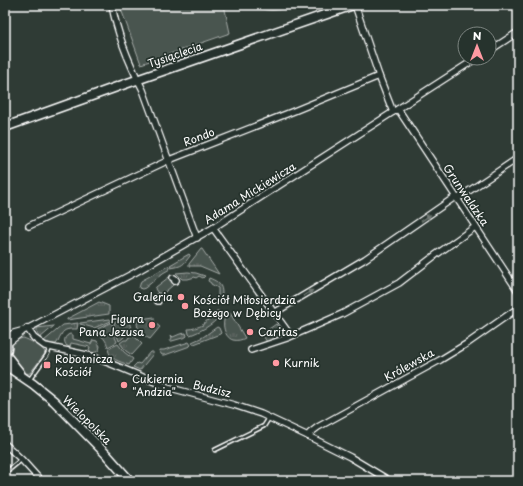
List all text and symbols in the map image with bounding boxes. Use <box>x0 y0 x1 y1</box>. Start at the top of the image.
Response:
north arrow <box>457 26 497 66</box>
text: N <box>473 27 482 44</box>
street label: Tysiąclecia <box>145 37 205 72</box>
street label: Rondo <box>181 123 217 150</box>
street label: Adama Mickiewicza <box>200 157 300 228</box>
street label: Grunwaldzka <box>439 160 494 229</box>
one-way arrow <box>420 214 431 222</box>
place label: Galeria <box>133 288 173 305</box>
one-way arrow <box>302 289 314 296</box>
place label: Kościół Miłosierdzia Bożego w Dębicy <box>193 291 296 321</box>
marker: Galeria <box>176 292 186 302</box>
marker: Kościół Miłosierdzia Bożego w Dębicy <box>180 301 190 311</box>
place label: Figura Pana Jezusa <box>79 310 144 340</box>
marker: Figura Pana Jezusa <box>147 320 157 330</box>
place label: Caritas <box>258 323 298 340</box>
marker: Caritas <box>245 327 255 337</box>
street label: Królewska <box>381 344 437 385</box>
place label: Robotnicza Kościół <box>55 350 113 380</box>
place label: Kurnik <box>284 354 320 371</box>
marker: Kurnik <box>271 358 281 368</box>
marker: Robotnicza Kościół <box>42 360 52 370</box>
place label: Cukiernia "Andzia" <box>132 370 184 400</box>
street label: Budzisz <box>191 376 233 401</box>
marker: Cukiernia "Andzia" <box>119 380 129 390</box>
street label: Wielopolska <box>59 391 116 448</box>

